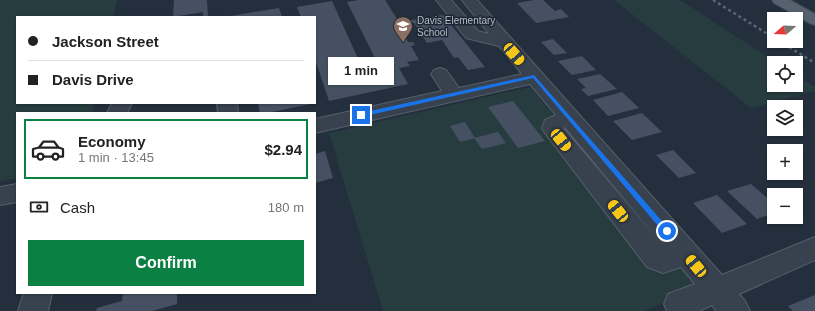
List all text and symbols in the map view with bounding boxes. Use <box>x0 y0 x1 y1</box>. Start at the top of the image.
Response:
north arrow <box>767 12 803 48</box>
map controls <box>767 12 803 224</box>
school or university icon: Davis Elementary School <box>392 15 414 43</box>
place label: Davis Elementary School <box>417 15 495 38</box>
text: Jackson Street <box>52 33 159 50</box>
car <box>502 41 526 67</box>
button: locate <box>767 56 803 92</box>
callout: 1 min <box>328 57 394 85</box>
text: 1 min <box>344 63 378 78</box>
text: Davis Drive <box>52 71 134 88</box>
button: layers <box>767 100 803 136</box>
route end <box>352 106 370 124</box>
car <box>549 127 573 153</box>
icon: car <box>30 131 66 167</box>
text: Economy <box>78 133 146 150</box>
text: $2.94 <box>264 141 302 158</box>
button: + <box>767 144 803 180</box>
text: 1 min · 13:45 <box>78 150 154 165</box>
button: − <box>767 188 803 224</box>
icon: cash <box>28 196 50 218</box>
car <box>606 198 630 224</box>
text: Cash <box>60 199 95 216</box>
text: 180 m <box>268 200 304 215</box>
route start <box>658 222 676 240</box>
button: Confirm <box>28 240 304 286</box>
car <box>684 253 708 279</box>

